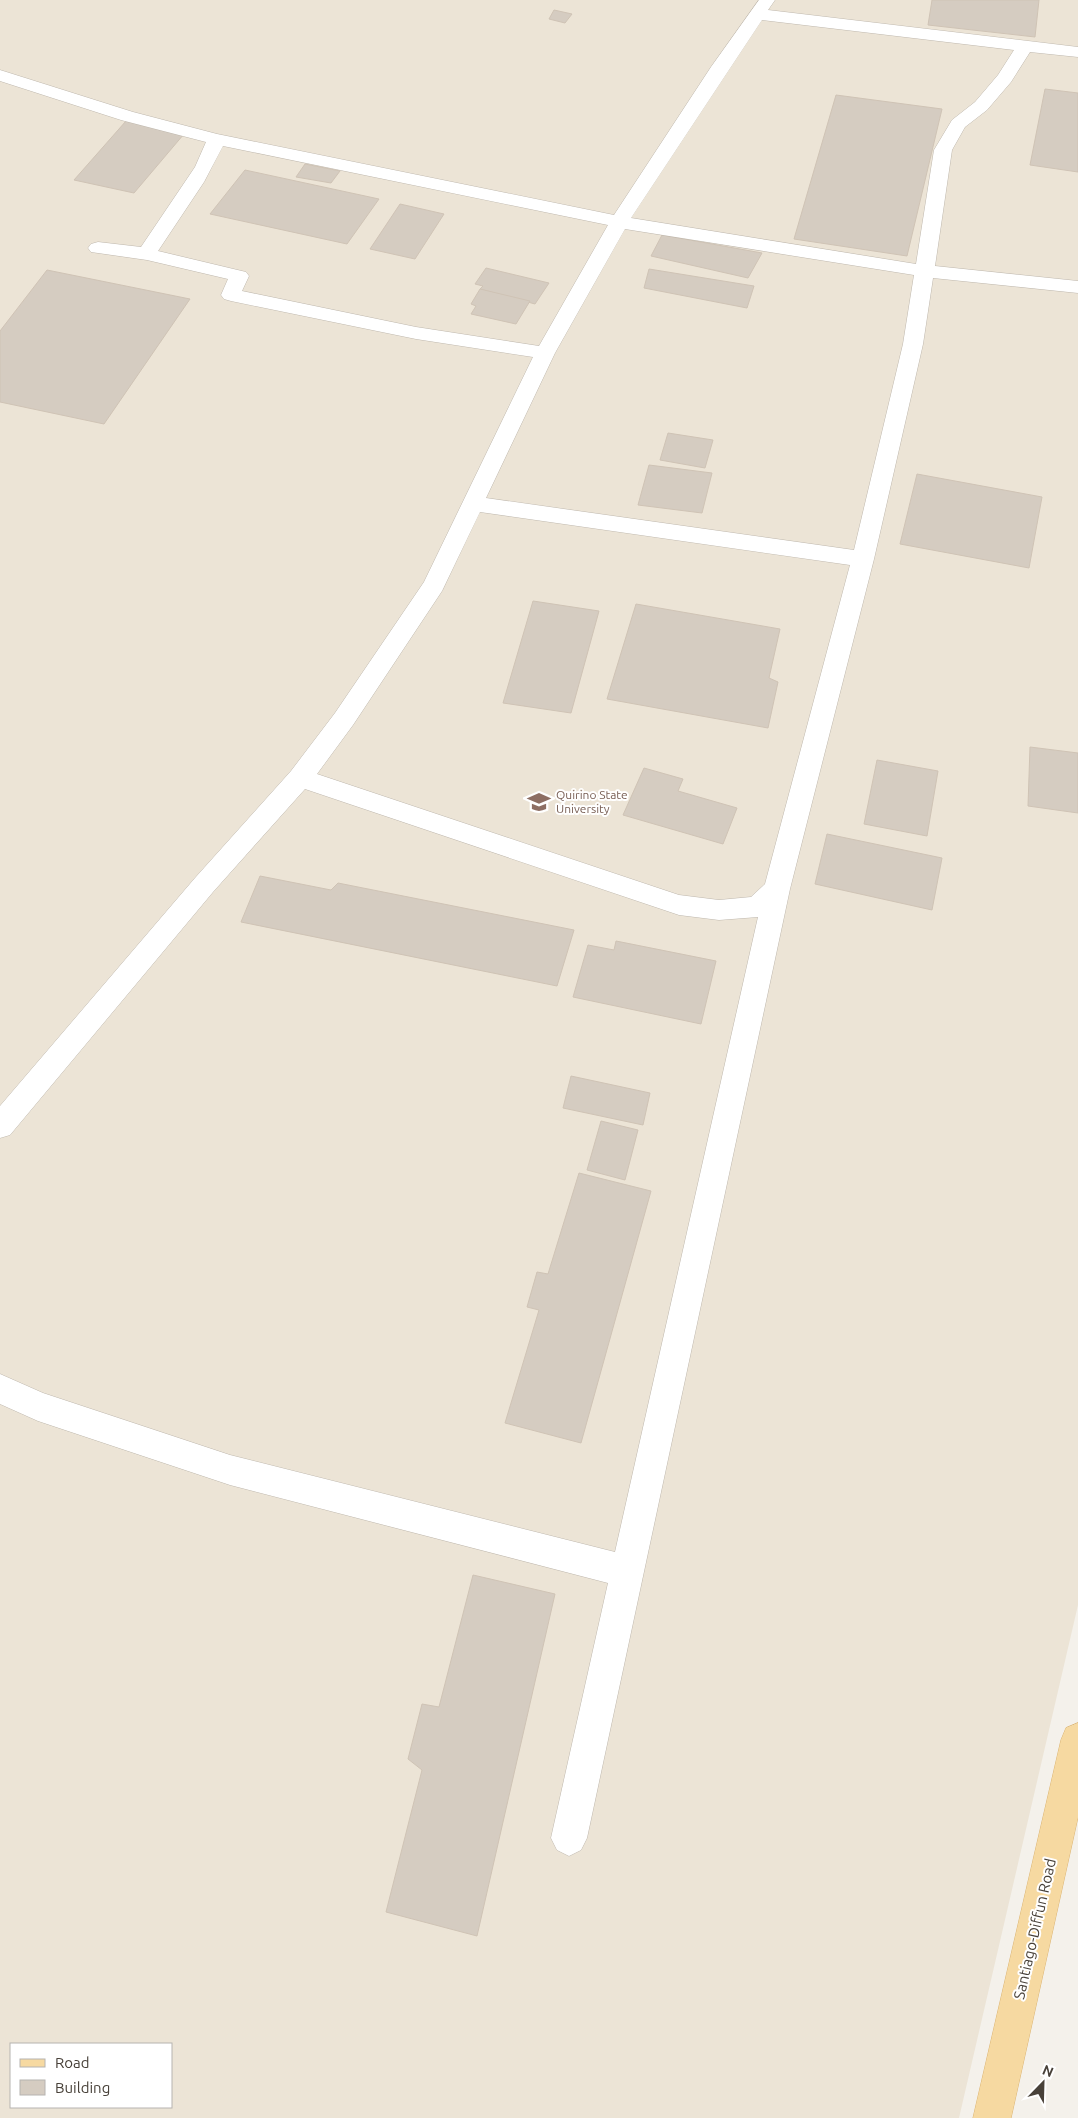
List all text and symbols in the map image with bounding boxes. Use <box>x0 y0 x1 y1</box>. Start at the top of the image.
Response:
place label: Quirino State University <box>556 788 628 815</box>
school or university icon: Quirino State University <box>526 789 552 815</box>
street label: Santiago-Diffun Road <box>1010 1857 1059 2001</box>
legend <box>10 2043 172 2108</box>
text: Road <box>55 2054 90 2071</box>
north arrow <box>1018 2058 1068 2108</box>
text: N <box>1040 2062 1056 2080</box>
text: Building <box>55 2079 110 2096</box>

